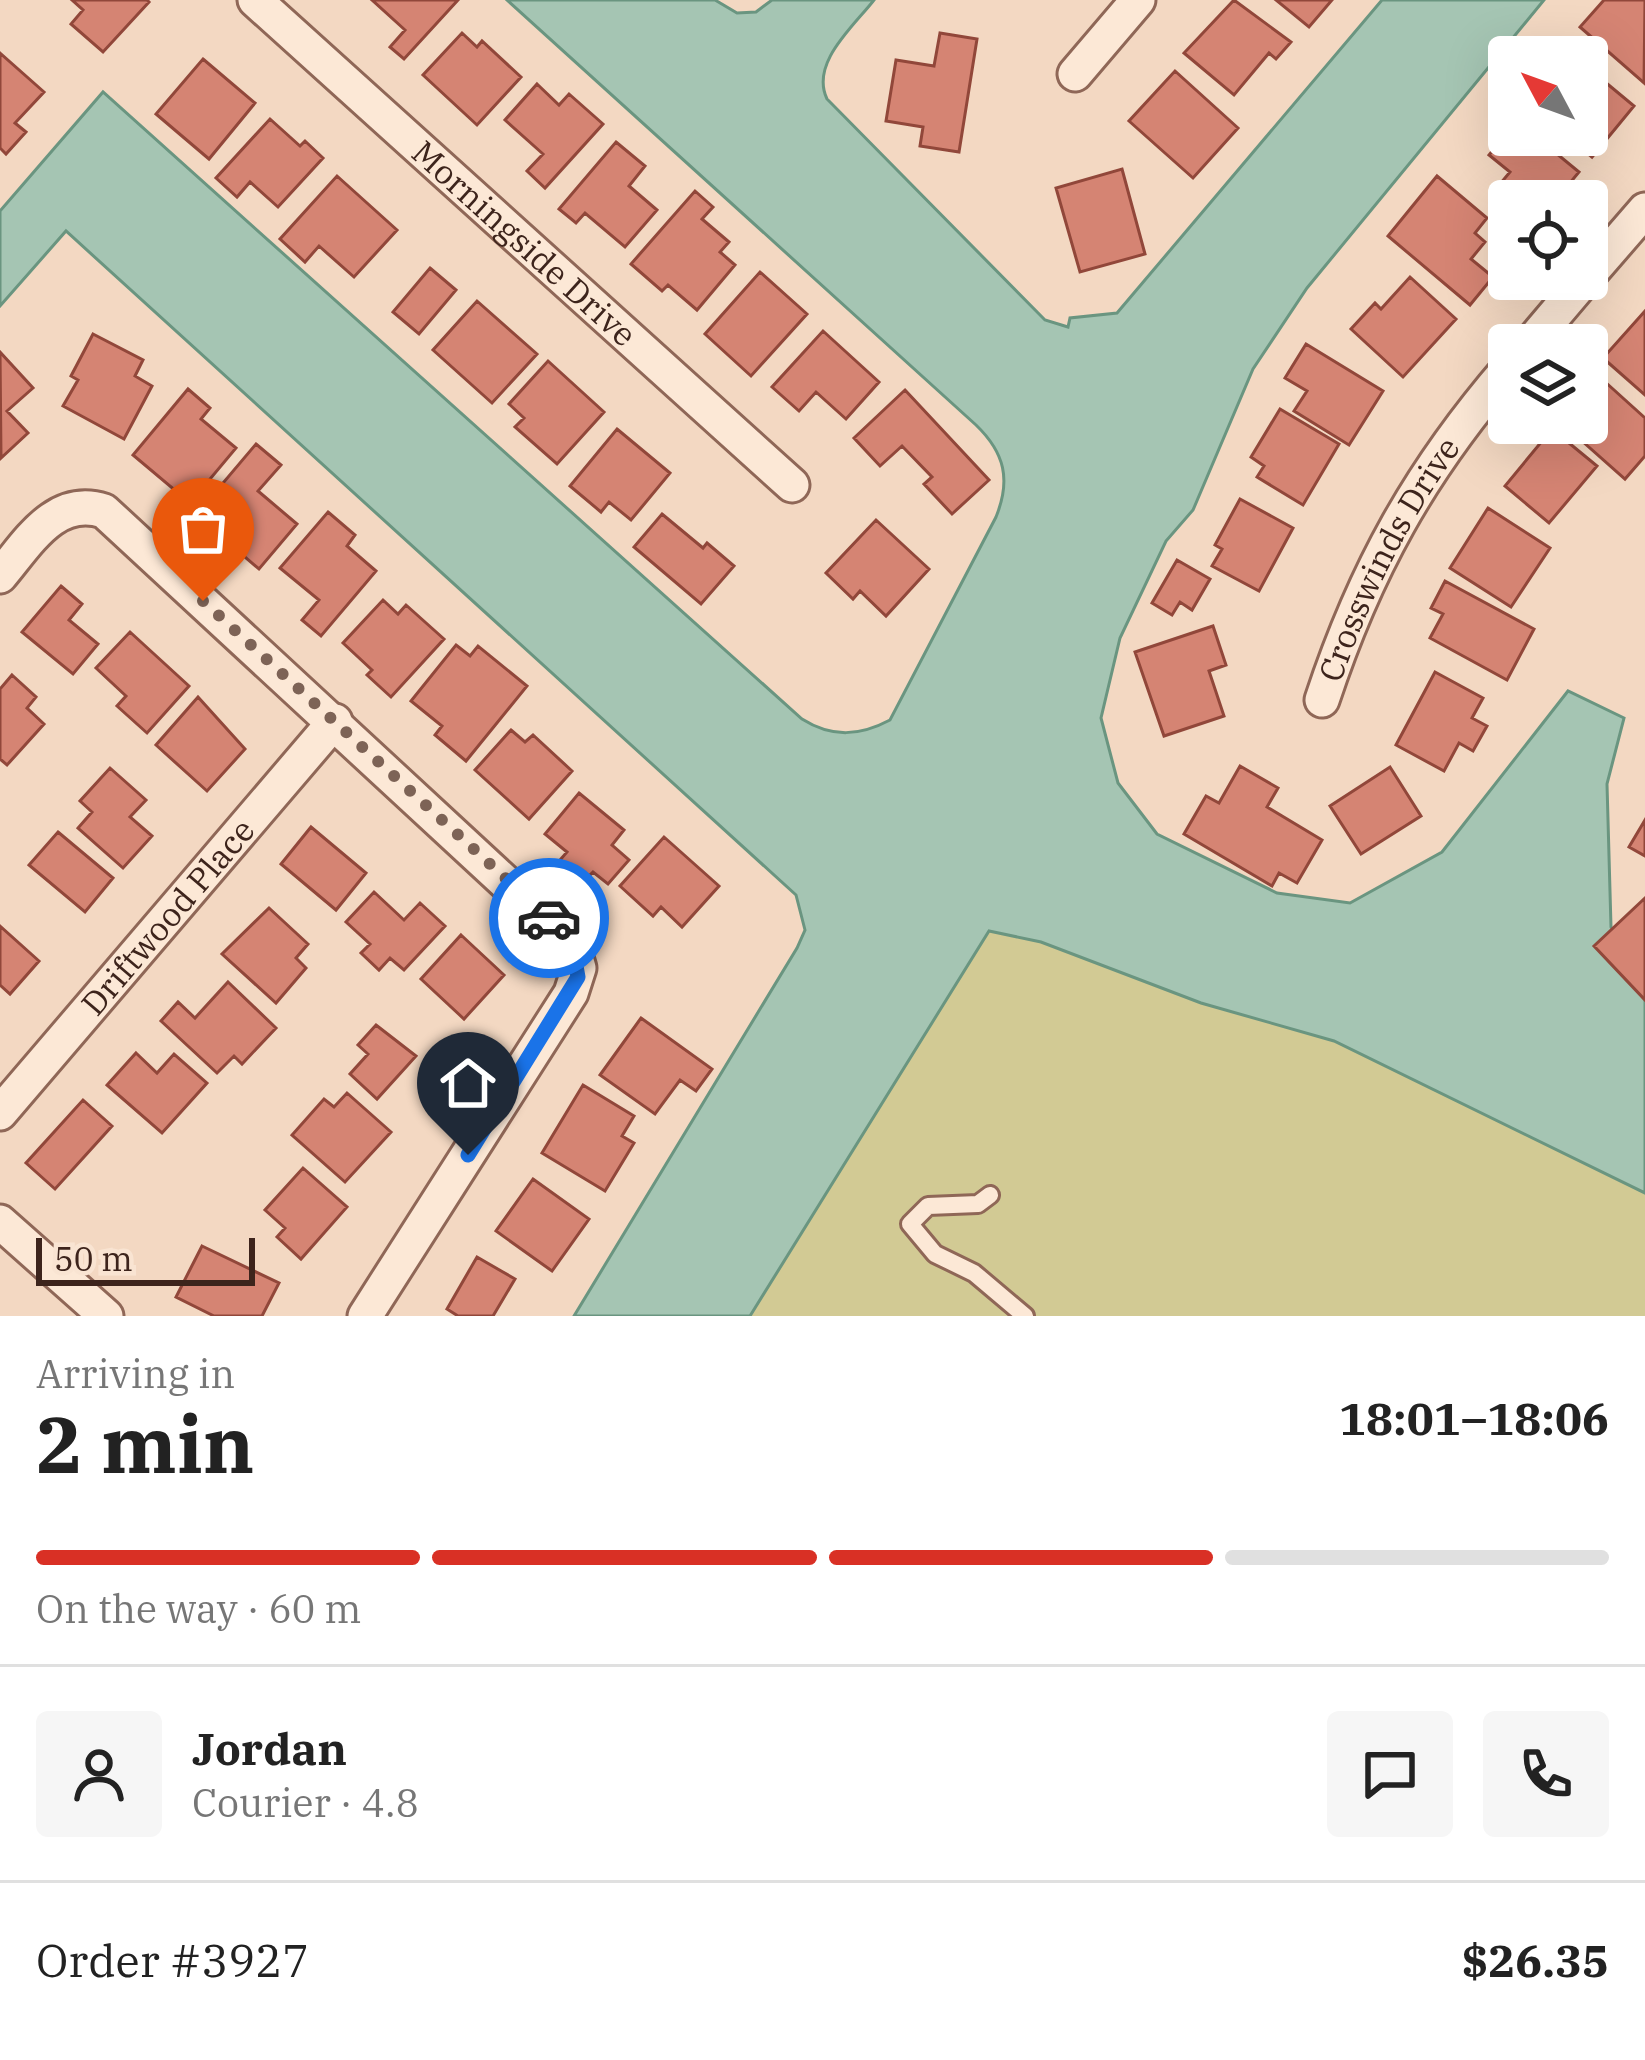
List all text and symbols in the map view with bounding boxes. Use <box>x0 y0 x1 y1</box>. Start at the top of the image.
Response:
north arrow <box>1488 36 1608 156</box>
map controls <box>1488 36 1608 444</box>
street label: Morningside Drive <box>403 131 646 355</box>
button: locate <box>1488 180 1608 300</box>
button: layers <box>1488 324 1608 444</box>
street label: Crosswinds Drive <box>1308 428 1469 687</box>
pin <box>152 478 254 601</box>
icon: bag <box>170 496 236 562</box>
street label: Driftwood Place <box>71 809 263 1024</box>
courier <box>489 858 609 978</box>
icon: car <box>516 885 582 951</box>
pin <box>417 1032 519 1155</box>
icon: home <box>435 1050 501 1116</box>
scale bar <box>36 1232 255 1285</box>
text: 50 m <box>54 1237 133 1280</box>
text: Arriving in <box>36 1348 235 1399</box>
text: 18:01–18:06 <box>1339 1389 1609 1447</box>
text: 2 min <box>36 1393 254 1494</box>
text: On the way · 60 m <box>36 1583 361 1634</box>
button: person <box>36 1711 162 1837</box>
button: chat <box>1327 1711 1453 1837</box>
button: phone <box>1483 1711 1609 1837</box>
text: Jordan <box>192 1719 347 1777</box>
text: Courier · 4.8 <box>192 1777 419 1828</box>
text: Order #3927 <box>36 1931 309 1989</box>
text: $26.35 <box>1462 1931 1609 1989</box>

